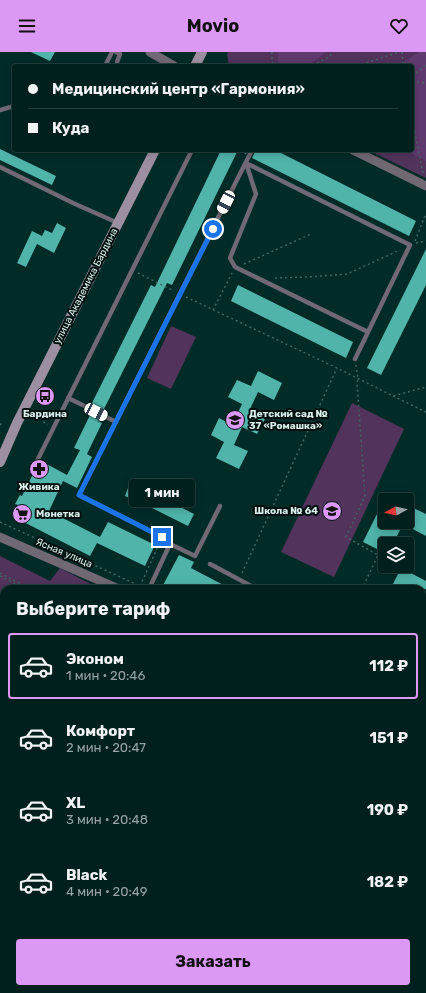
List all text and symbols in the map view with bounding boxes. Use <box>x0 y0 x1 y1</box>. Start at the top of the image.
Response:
icon: menu <box>16 15 38 37</box>
text: Movio <box>187 15 239 37</box>
icon: heart <box>388 15 410 37</box>
text: Медицинский центр «Гармония» <box>52 80 305 98</box>
text: Куда <box>52 119 89 137</box>
car <box>215 189 237 215</box>
route start <box>204 220 222 238</box>
street label: улица Академика Бардина <box>52 226 120 346</box>
bus stop icon: Бардина <box>34 385 56 407</box>
car <box>83 401 109 423</box>
place label: Бардина <box>23 408 67 420</box>
place label: Детский сад № 37 «Ромашка» <box>249 408 328 432</box>
school or university icon: Детский сад № 37 «Ромашка» <box>224 409 246 431</box>
pharmacy icon: Живика <box>28 458 50 480</box>
callout: 1 мин <box>129 479 195 507</box>
place label: Живика <box>18 481 60 493</box>
text: 1 мин <box>144 485 180 500</box>
north arrow <box>378 493 414 529</box>
map controls <box>378 493 414 573</box>
school or university icon: Школа № 64 <box>321 500 343 522</box>
supermarket icon: Монетка <box>11 503 33 525</box>
place label: Школа № 64 <box>254 505 318 517</box>
place label: Монетка <box>36 508 80 520</box>
route end <box>153 528 171 546</box>
street label: Ясная улица <box>34 536 94 570</box>
button: layers <box>378 537 414 573</box>
text: Выберите тариф <box>16 598 170 620</box>
icon: car <box>18 648 54 684</box>
text: Эконом <box>66 650 124 668</box>
text: 112 ₽ <box>369 657 408 675</box>
text: 1 мин · 20:46 <box>66 668 145 683</box>
icon: car <box>18 720 54 756</box>
text: Комфорт <box>66 722 135 740</box>
text: 151 ₽ <box>369 729 408 747</box>
text: 2 мин · 20:47 <box>66 740 146 755</box>
icon: car <box>18 792 54 828</box>
text: XL <box>66 794 85 812</box>
text: 190 ₽ <box>367 801 408 819</box>
text: 3 мин · 20:48 <box>66 812 148 827</box>
icon: car <box>18 864 54 900</box>
text: Black <box>66 866 107 884</box>
text: 182 ₽ <box>367 873 408 891</box>
text: 4 мин · 20:49 <box>66 884 148 899</box>
button: Заказать <box>16 939 410 985</box>

